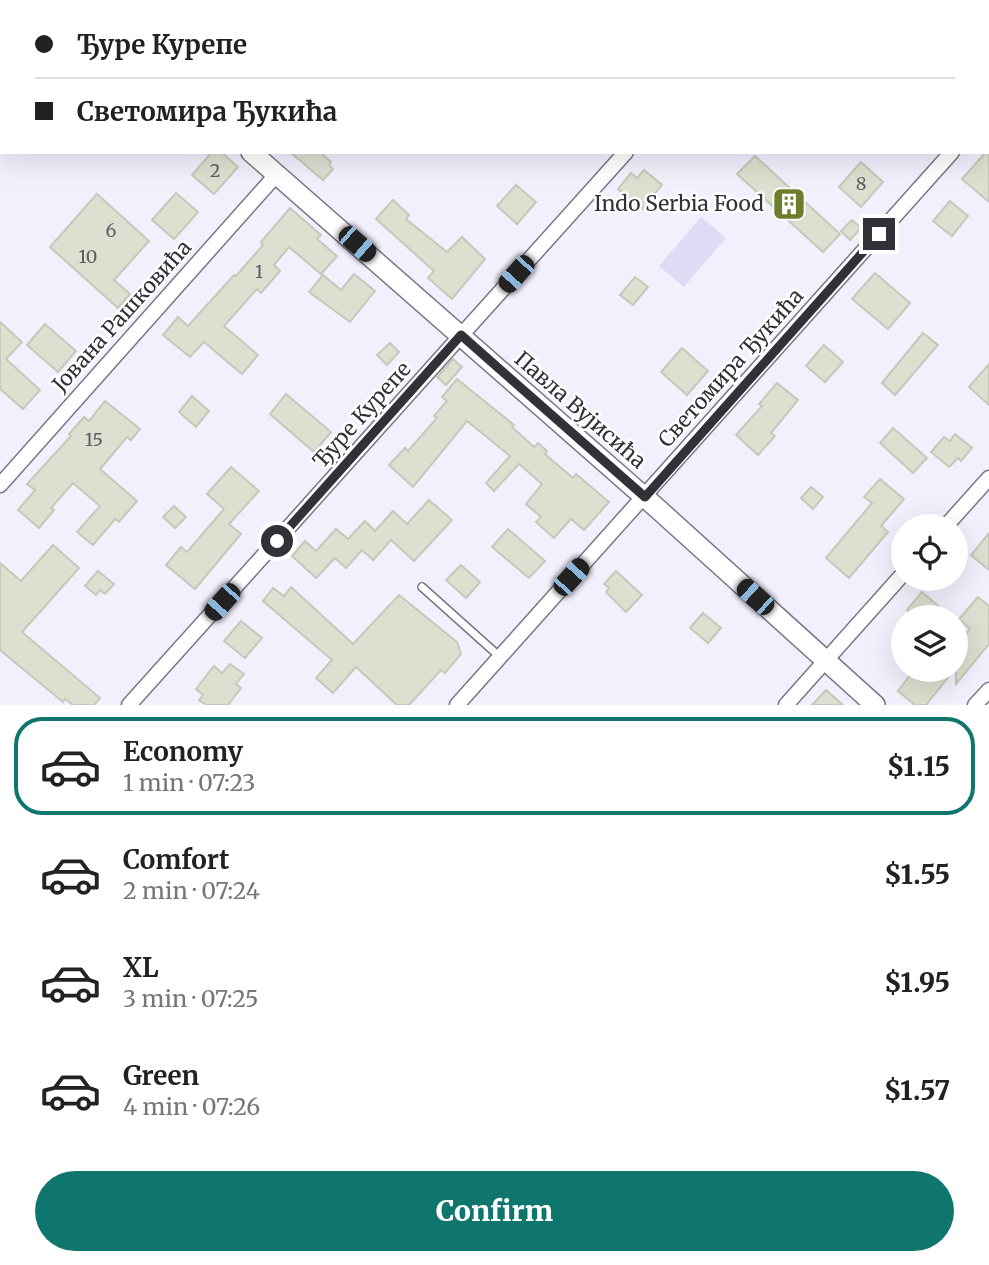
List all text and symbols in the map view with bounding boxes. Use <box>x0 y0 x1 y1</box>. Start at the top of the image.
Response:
text: Ђуре Курепе <box>77 28 247 61</box>
text: Светомира Ђукића <box>77 95 337 128</box>
house number: 2 <box>210 159 220 182</box>
house number: 8 <box>856 172 866 195</box>
building icon: Indo Serbia Food <box>770 185 808 223</box>
place label: Indo Serbia Food <box>594 190 764 217</box>
route end <box>863 218 895 250</box>
house number: 6 <box>106 219 117 242</box>
car <box>335 222 380 266</box>
street label: Јована Рашковића <box>46 234 197 398</box>
house number: 10 <box>79 245 97 268</box>
car <box>495 251 538 297</box>
house number: 1 <box>255 260 263 283</box>
street label: Светомира Ђукића <box>652 283 809 453</box>
street label: Павла Вујисића <box>509 345 652 474</box>
street label: Ђуре Курепе <box>307 356 416 473</box>
house number: 15 <box>85 428 103 451</box>
map controls <box>891 514 968 682</box>
button: locate <box>891 514 968 591</box>
route start <box>261 525 293 557</box>
car <box>550 554 593 600</box>
car <box>733 575 778 619</box>
car <box>201 579 244 625</box>
button: layers <box>891 605 968 682</box>
icon: car <box>39 735 102 798</box>
text: Economy <box>123 735 243 768</box>
text: $1.15 <box>887 750 950 783</box>
text: 1 min · 07:23 <box>123 768 255 797</box>
icon: car <box>39 843 102 906</box>
text: Comfort <box>123 843 229 876</box>
text: $1.55 <box>884 858 950 891</box>
text: 2 min · 07:24 <box>123 876 260 905</box>
icon: car <box>39 951 102 1014</box>
text: XL <box>123 951 159 984</box>
text: $1.95 <box>884 966 950 999</box>
text: 3 min · 07:25 <box>123 984 258 1013</box>
icon: car <box>39 1059 102 1122</box>
text: Green <box>123 1059 199 1092</box>
text: $1.57 <box>884 1074 950 1107</box>
text: 4 min · 07:26 <box>123 1092 260 1121</box>
button: Confirm <box>35 1171 954 1251</box>

